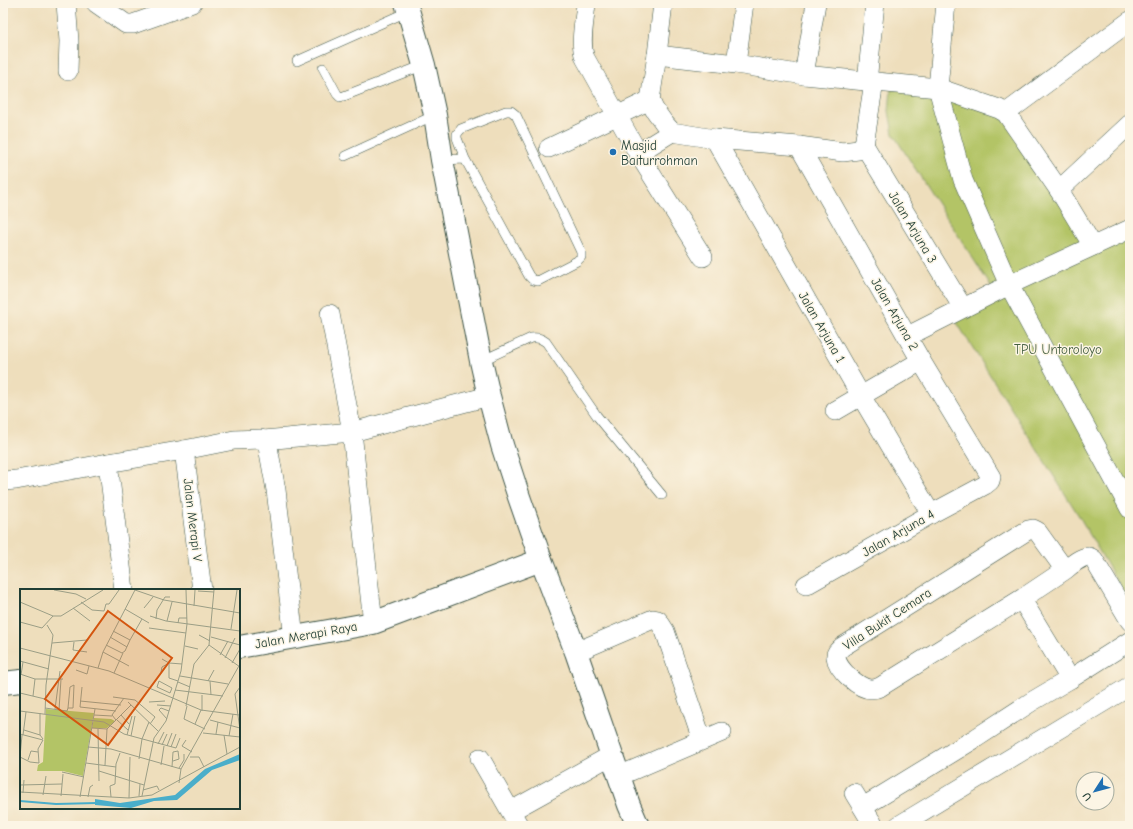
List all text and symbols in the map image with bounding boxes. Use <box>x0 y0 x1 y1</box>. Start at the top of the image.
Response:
place label: Masjid Baiturrohman <box>621 138 698 168</box>
marker: Masjid Baiturrohman <box>608 147 618 157</box>
street label: Jalan Arjuna 3 <box>886 188 940 266</box>
street label: Jalan Arjuna 2 <box>868 275 922 353</box>
street label: Jalan Arjuna 1 <box>796 289 848 365</box>
park label: TPU Untoroloyo <box>1014 342 1102 357</box>
street label: Jalan Merapi V <box>180 477 206 563</box>
street label: Jalan Arjuna 4 <box>859 506 937 560</box>
street label: Villa Bukit Cemara <box>840 585 934 653</box>
inset map <box>20 589 240 809</box>
street label: Jalan Merapi Raya <box>254 619 358 651</box>
north arrow <box>1075 771 1115 811</box>
text: U <box>1080 790 1095 803</box>

